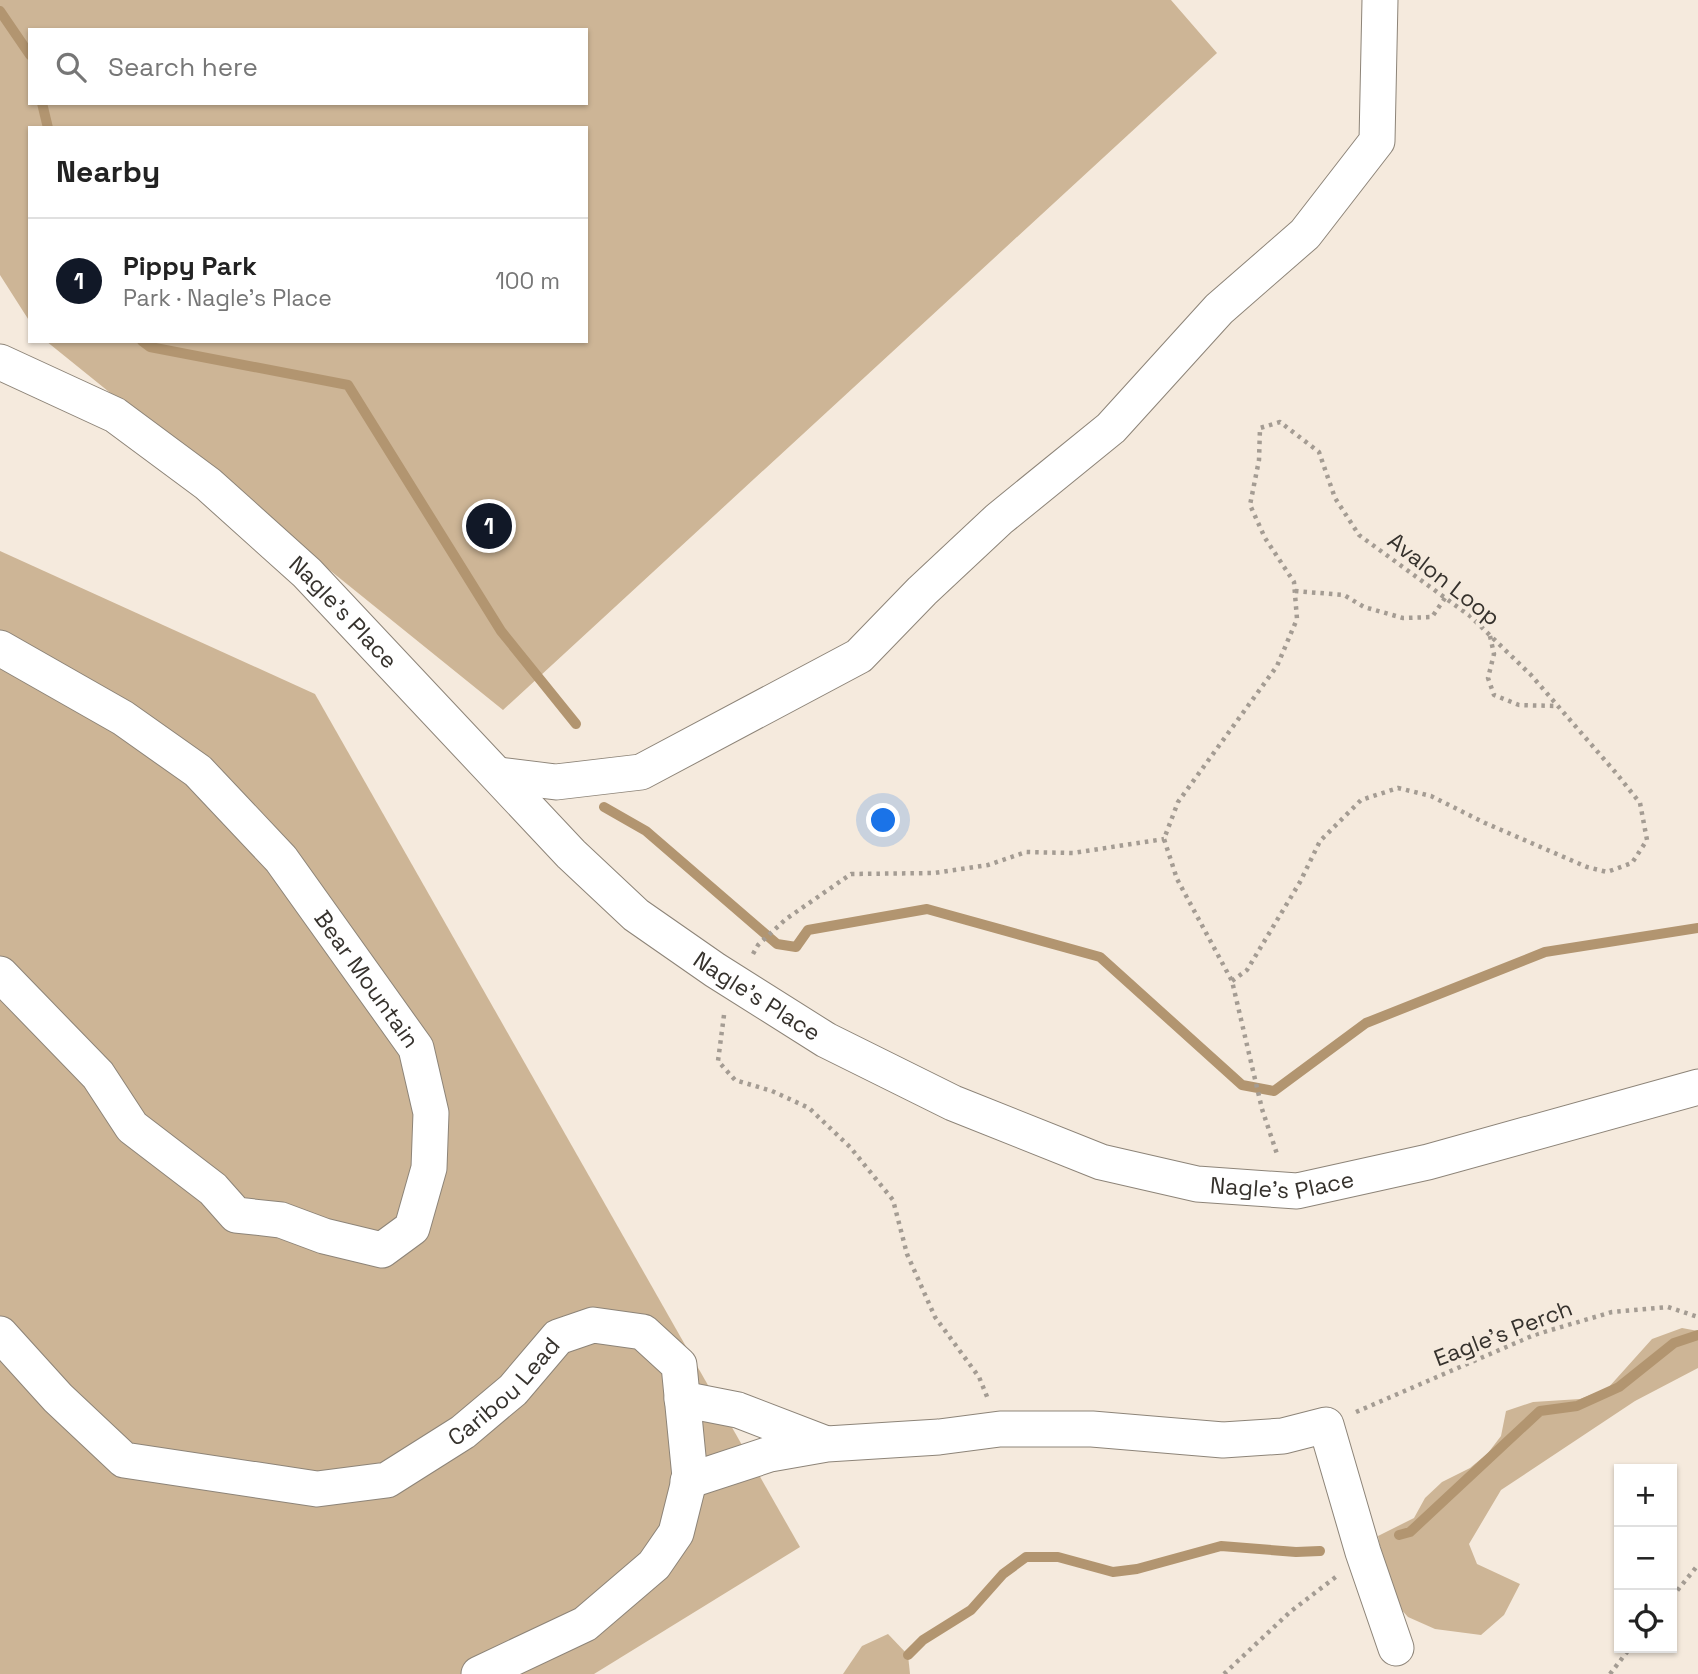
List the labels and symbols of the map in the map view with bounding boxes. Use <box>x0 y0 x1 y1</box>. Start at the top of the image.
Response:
pin: 1 <box>466 500 512 552</box>
street label: Avalon Loop <box>1382 526 1506 632</box>
street label: Nagle's Place <box>283 549 404 675</box>
your location <box>866 803 900 837</box>
street label: Bear Mountain <box>308 904 426 1054</box>
street label: Nagle's Place <box>688 945 826 1048</box>
street label: Nagle's Place <box>1209 1164 1357 1206</box>
street label: Eagle's Perch <box>1429 1293 1577 1373</box>
street label: Caribou Lead <box>442 1331 566 1453</box>

